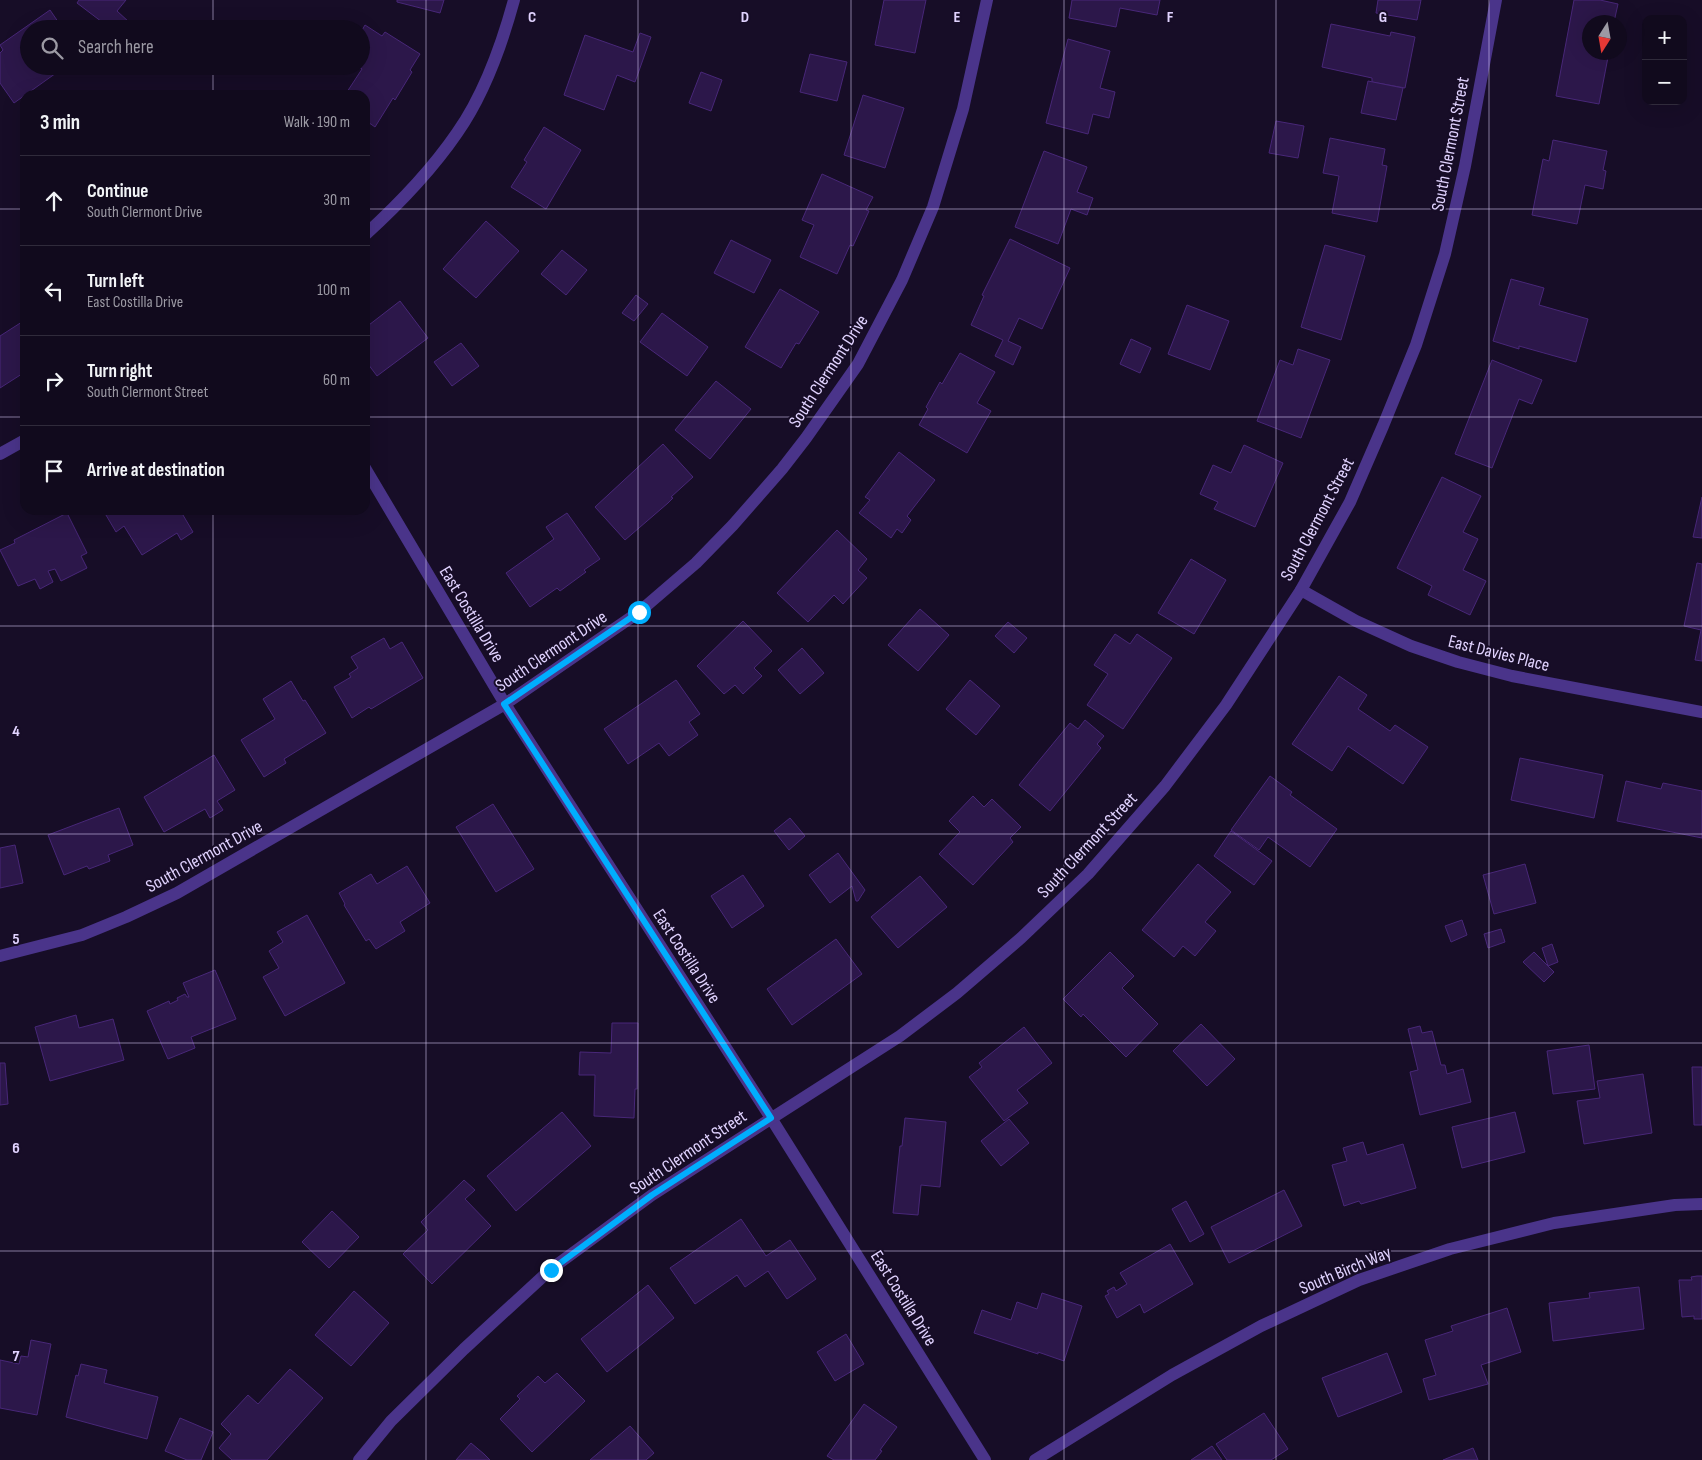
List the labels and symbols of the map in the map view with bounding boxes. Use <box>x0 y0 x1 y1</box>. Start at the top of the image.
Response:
text: C <box>528 8 536 27</box>
text: D <box>741 8 749 27</box>
text: E <box>954 8 961 27</box>
text: F <box>1167 8 1174 27</box>
text: G <box>1379 8 1387 27</box>
north arrow <box>1582 15 1627 60</box>
street label: South Clermont Street <box>1427 75 1474 213</box>
street label: South Clermont Drive <box>784 311 873 431</box>
street label: South Clermont Street <box>1276 454 1359 584</box>
street label: East Costilla Drive <box>435 562 508 666</box>
route start <box>628 601 651 624</box>
street label: South Clermont Drive <box>492 606 611 696</box>
street label: East Davies Place <box>1446 631 1552 676</box>
text: 4 <box>12 722 20 741</box>
street label: South Clermont Street <box>1033 788 1142 902</box>
street label: South Clermont Drive <box>142 816 266 897</box>
street label: East Costilla Drive <box>648 905 725 1007</box>
text: 5 <box>12 930 20 949</box>
street label: South Clermont Street <box>626 1105 751 1199</box>
text: 6 <box>12 1139 20 1158</box>
street label: South Birch Way <box>1296 1242 1394 1299</box>
street label: East Costilla Drive <box>866 1247 941 1350</box>
route end <box>540 1259 563 1282</box>
text: 7 <box>13 1347 20 1366</box>

